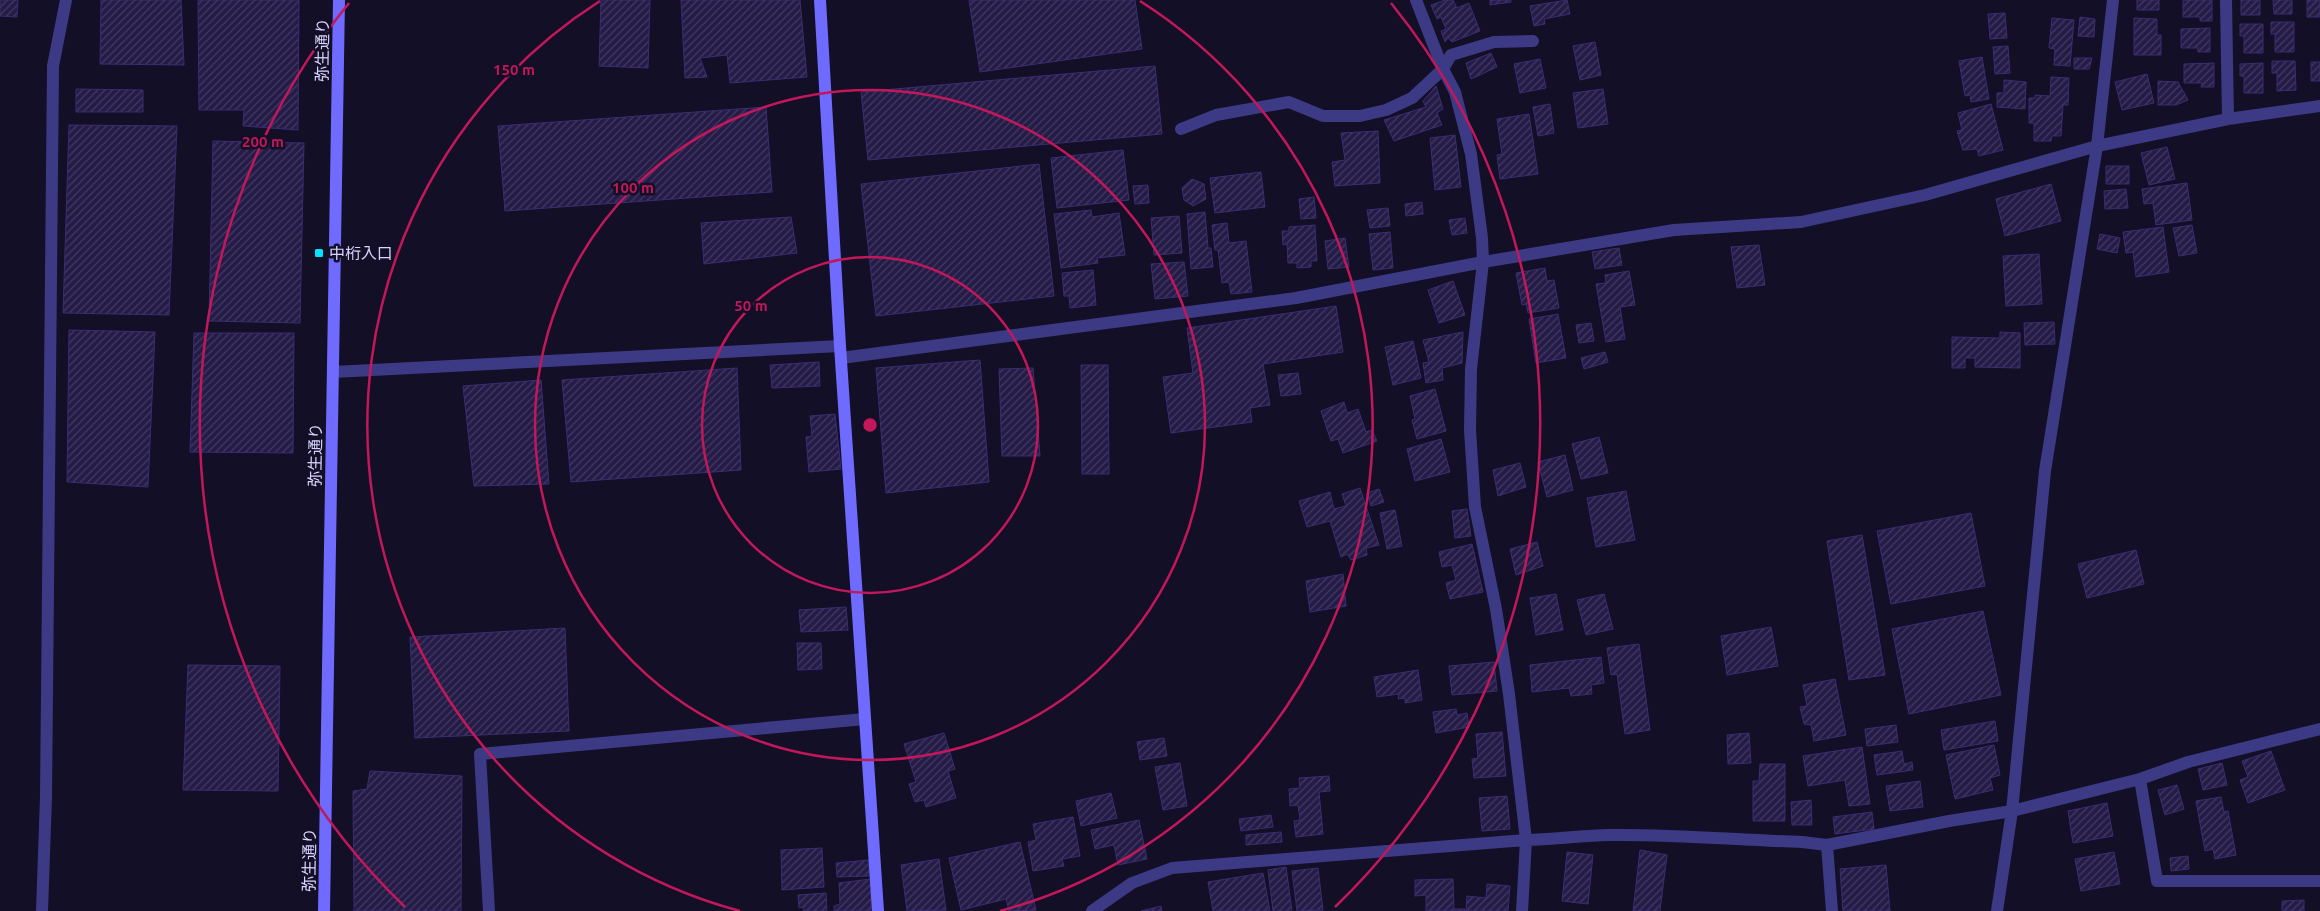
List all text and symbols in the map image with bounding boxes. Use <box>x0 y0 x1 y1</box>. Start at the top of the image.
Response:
street label: 弥生通り <box>312 18 332 82</box>
text: 150 m <box>493 61 535 78</box>
text: 200 m <box>242 133 284 150</box>
text: 100 m <box>612 179 654 196</box>
place label: 中桁入口 <box>329 244 393 262</box>
marker: 中桁入口 <box>313 247 325 259</box>
text: 50 m <box>734 297 768 314</box>
centre of rings <box>861 416 879 434</box>
street label: 弥生通り <box>305 423 325 487</box>
street label: 弥生通り <box>299 828 319 892</box>

